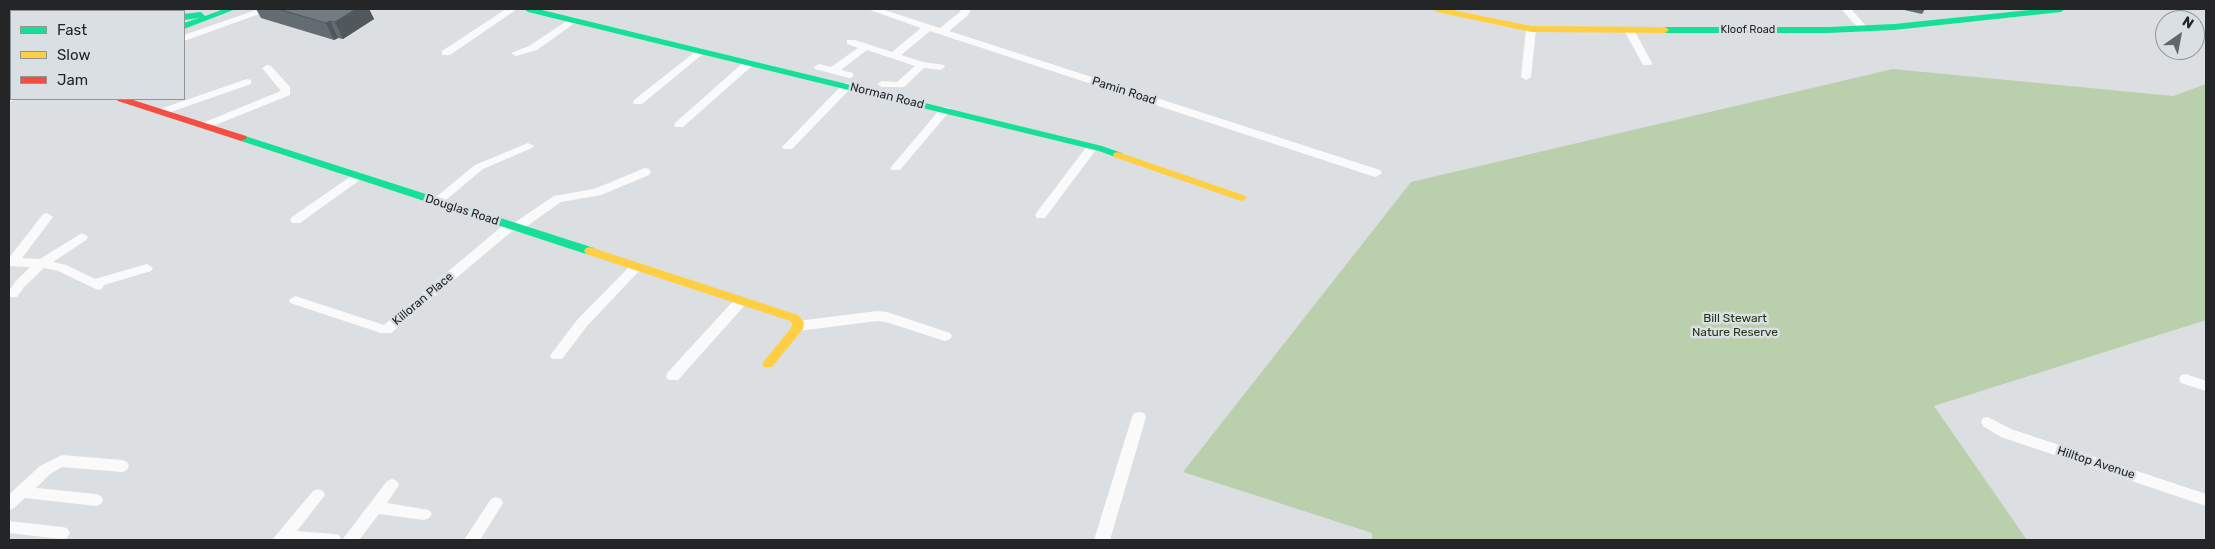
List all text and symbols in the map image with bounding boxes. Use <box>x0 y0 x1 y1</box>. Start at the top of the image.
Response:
legend <box>10 10 185 100</box>
north arrow <box>2155 10 2205 60</box>
text: N <box>2179 13 2197 33</box>
text: Fast <box>57 21 87 39</box>
street label: Kloof Road <box>1721 23 1775 37</box>
text: Slow <box>57 46 90 64</box>
text: Jam <box>57 71 88 89</box>
street label: Pamin Road <box>1090 74 1158 108</box>
street label: Norman Road <box>849 80 925 112</box>
street label: Douglas Road <box>423 191 501 229</box>
street label: Killoran Place <box>390 269 456 329</box>
park label: Bill Stewart Nature Reserve <box>1692 312 1778 340</box>
street label: Hilltop Avenue <box>2055 444 2137 482</box>

